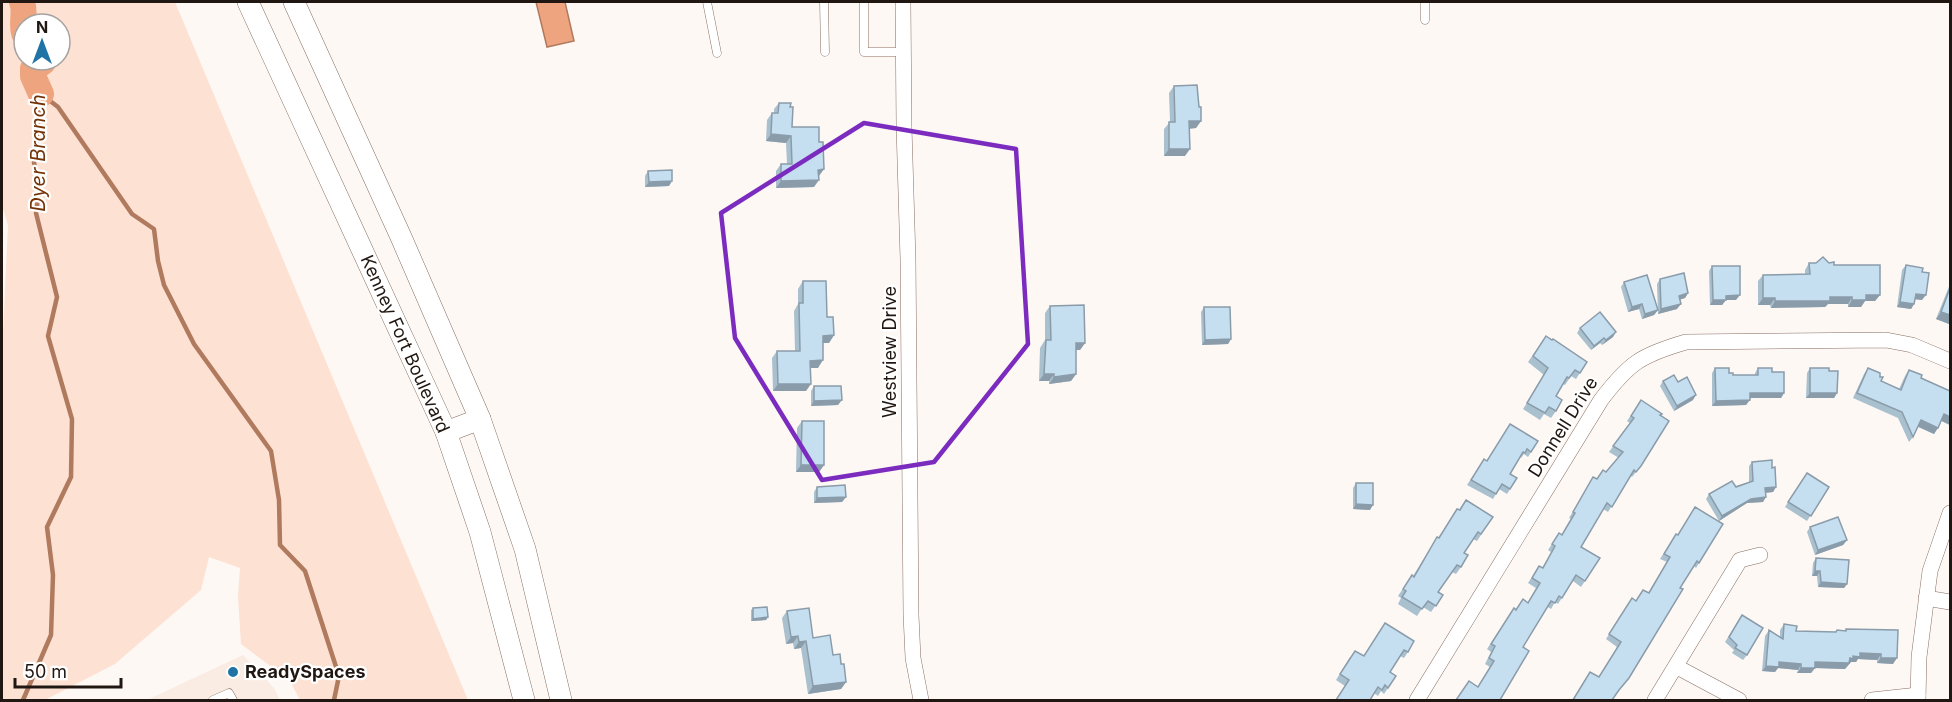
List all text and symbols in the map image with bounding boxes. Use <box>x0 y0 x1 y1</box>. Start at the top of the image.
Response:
north arrow <box>12 12 72 72</box>
text: N <box>36 17 48 37</box>
water label: Dyer Branch <box>26 94 50 212</box>
street label: Kenney Fort Boulevard <box>357 252 454 436</box>
street label: Westview Drive <box>879 286 900 418</box>
street label: Donnell Drive <box>1523 373 1602 481</box>
scale bar <box>15 651 122 689</box>
text: 50 m <box>24 661 67 682</box>
place label: ReadySpaces <box>245 661 365 682</box>
marker: ReadySpaces <box>226 665 240 679</box>

